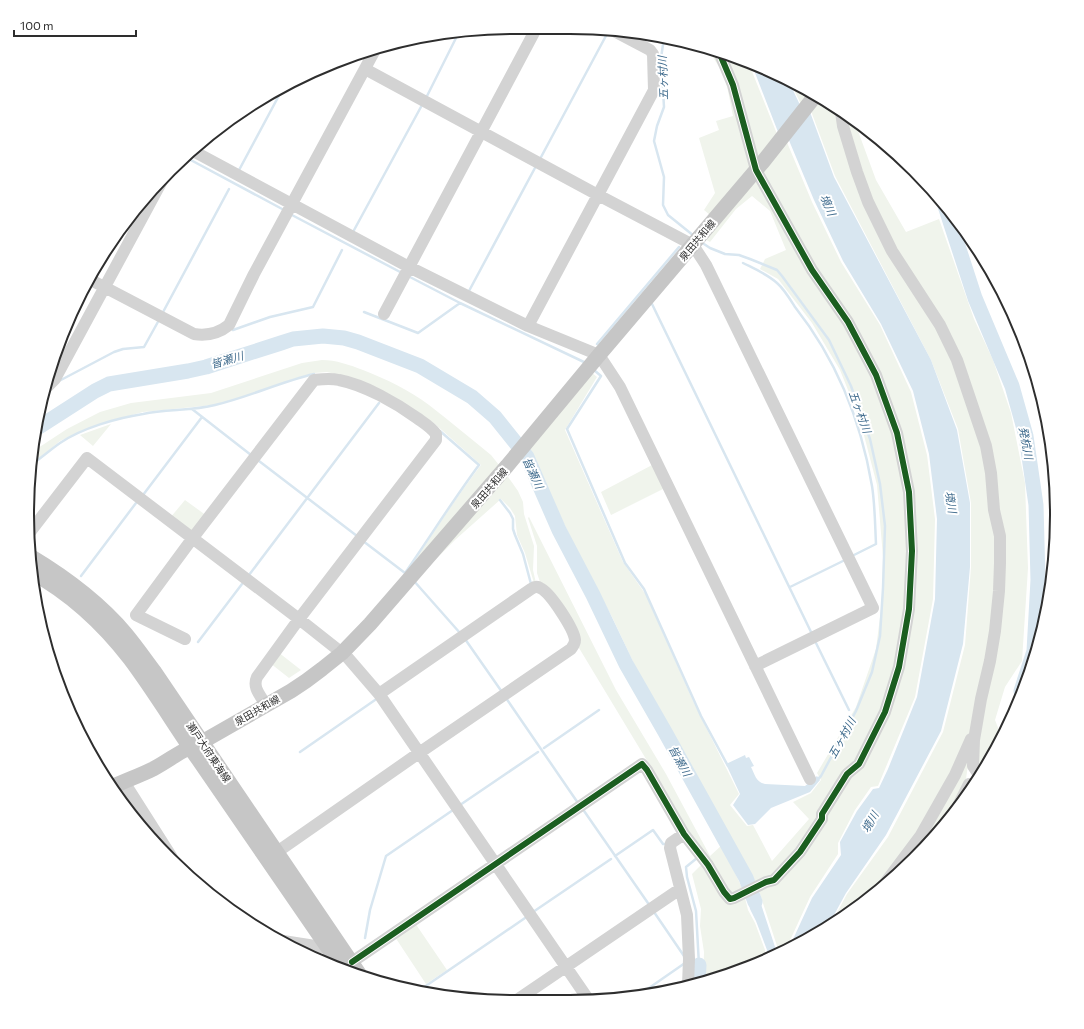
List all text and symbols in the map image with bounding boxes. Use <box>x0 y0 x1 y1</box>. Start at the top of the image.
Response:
scale bar <box>14 12 136 38</box>
text: 100 m <box>20 18 54 32</box>
water label: 五ヶ村川 <box>655 55 670 100</box>
water label: 境川 <box>818 192 839 218</box>
street label: 泉田共和線 <box>676 217 718 263</box>
water label: 皆瀬川 <box>209 348 245 370</box>
water label: 五ヶ村川 <box>847 389 874 436</box>
water label: 発杭川 <box>1017 425 1036 461</box>
water label: 皆瀬川 <box>521 455 547 491</box>
street label: 泉田共和線 <box>468 465 510 511</box>
water label: 境川 <box>943 490 960 515</box>
street label: 泉田共和線 <box>232 692 282 728</box>
water label: 五ヶ村川 <box>825 714 858 760</box>
street label: 瀬戸大府東海線 <box>184 720 234 784</box>
water label: 皆瀬川 <box>667 743 695 779</box>
water label: 境川 <box>858 808 881 835</box>

